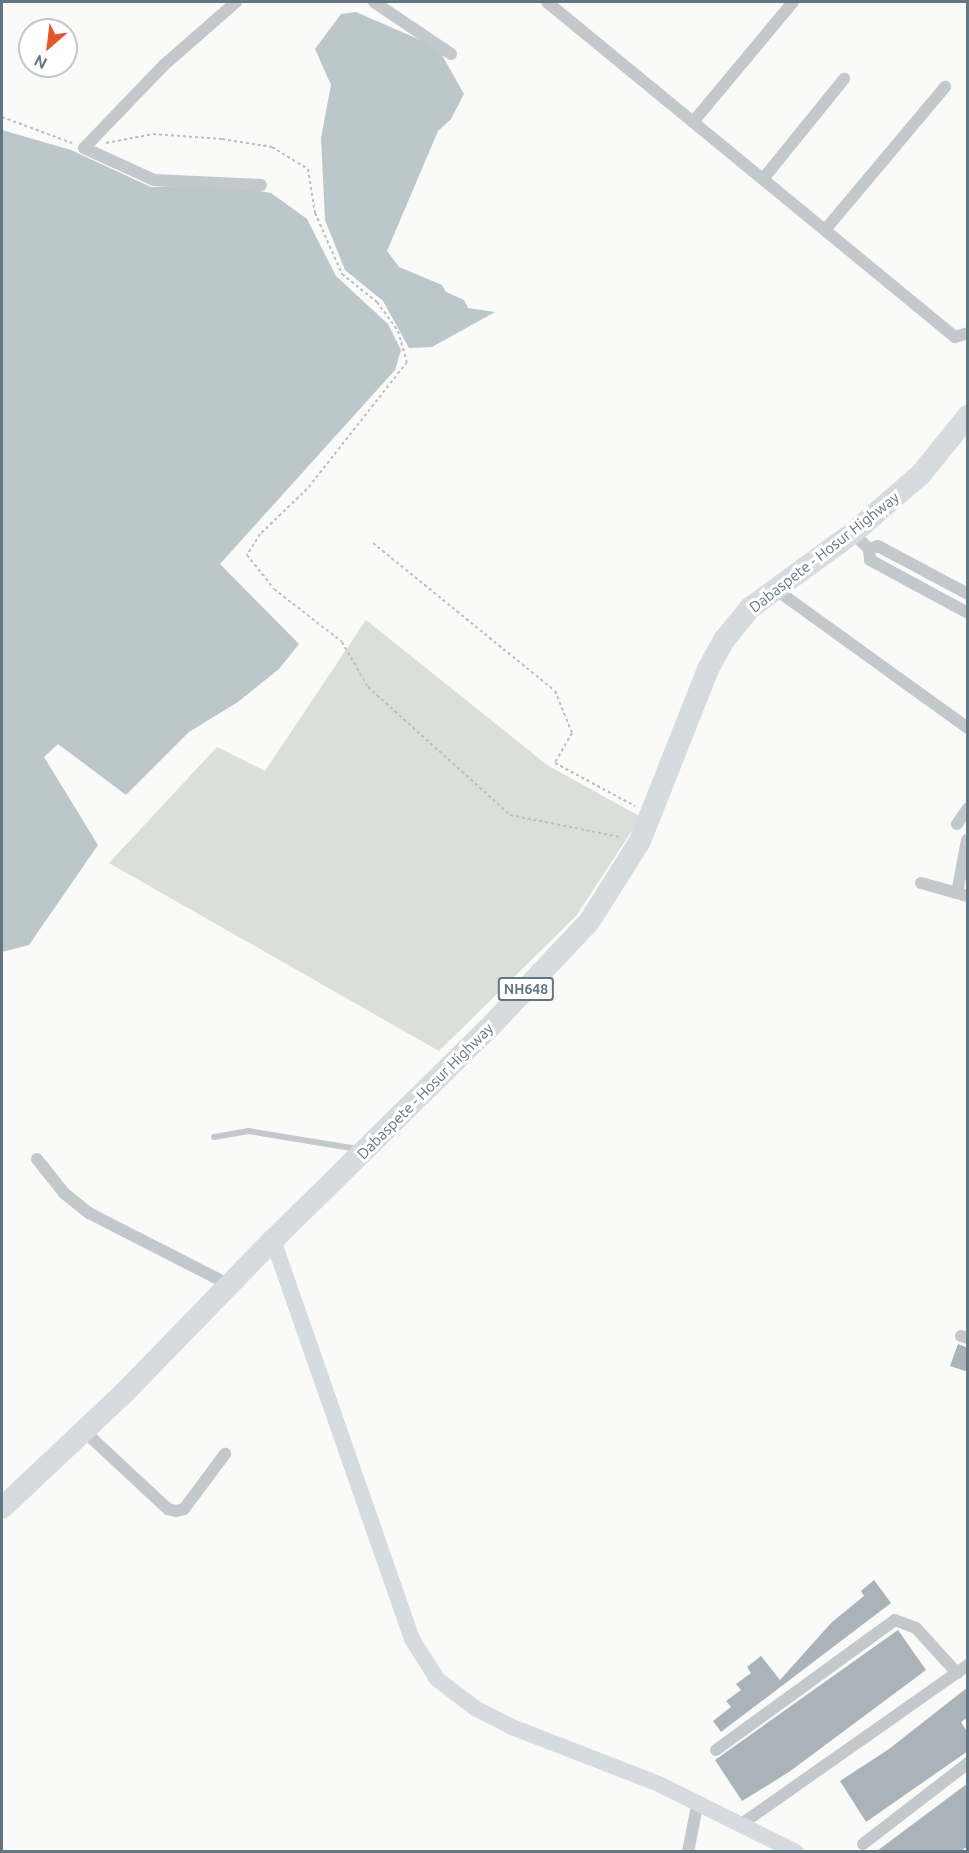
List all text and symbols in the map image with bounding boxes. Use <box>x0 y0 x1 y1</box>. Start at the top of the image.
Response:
north arrow <box>18 18 78 78</box>
text: N <box>31 51 50 73</box>
street label: Dabaspete - Hosur Highway <box>746 488 902 616</box>
road number: NH648 <box>498 978 554 1000</box>
street label: Dabaspete - Hosur Highway <box>353 1019 497 1163</box>

